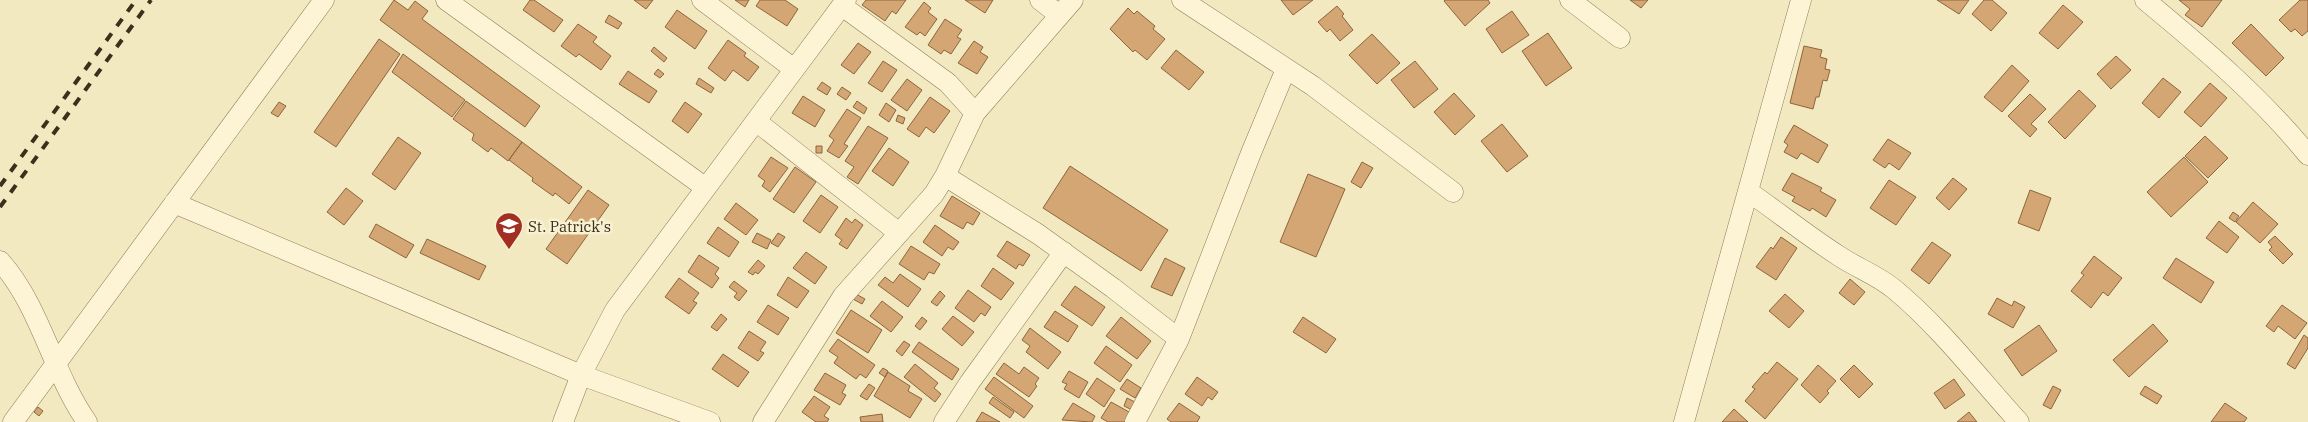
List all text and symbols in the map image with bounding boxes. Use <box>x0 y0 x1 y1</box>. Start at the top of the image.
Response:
school or university icon: St. Patrick's <box>494 211 524 250</box>
place label: St. Patrick's <box>528 217 611 236</box>

